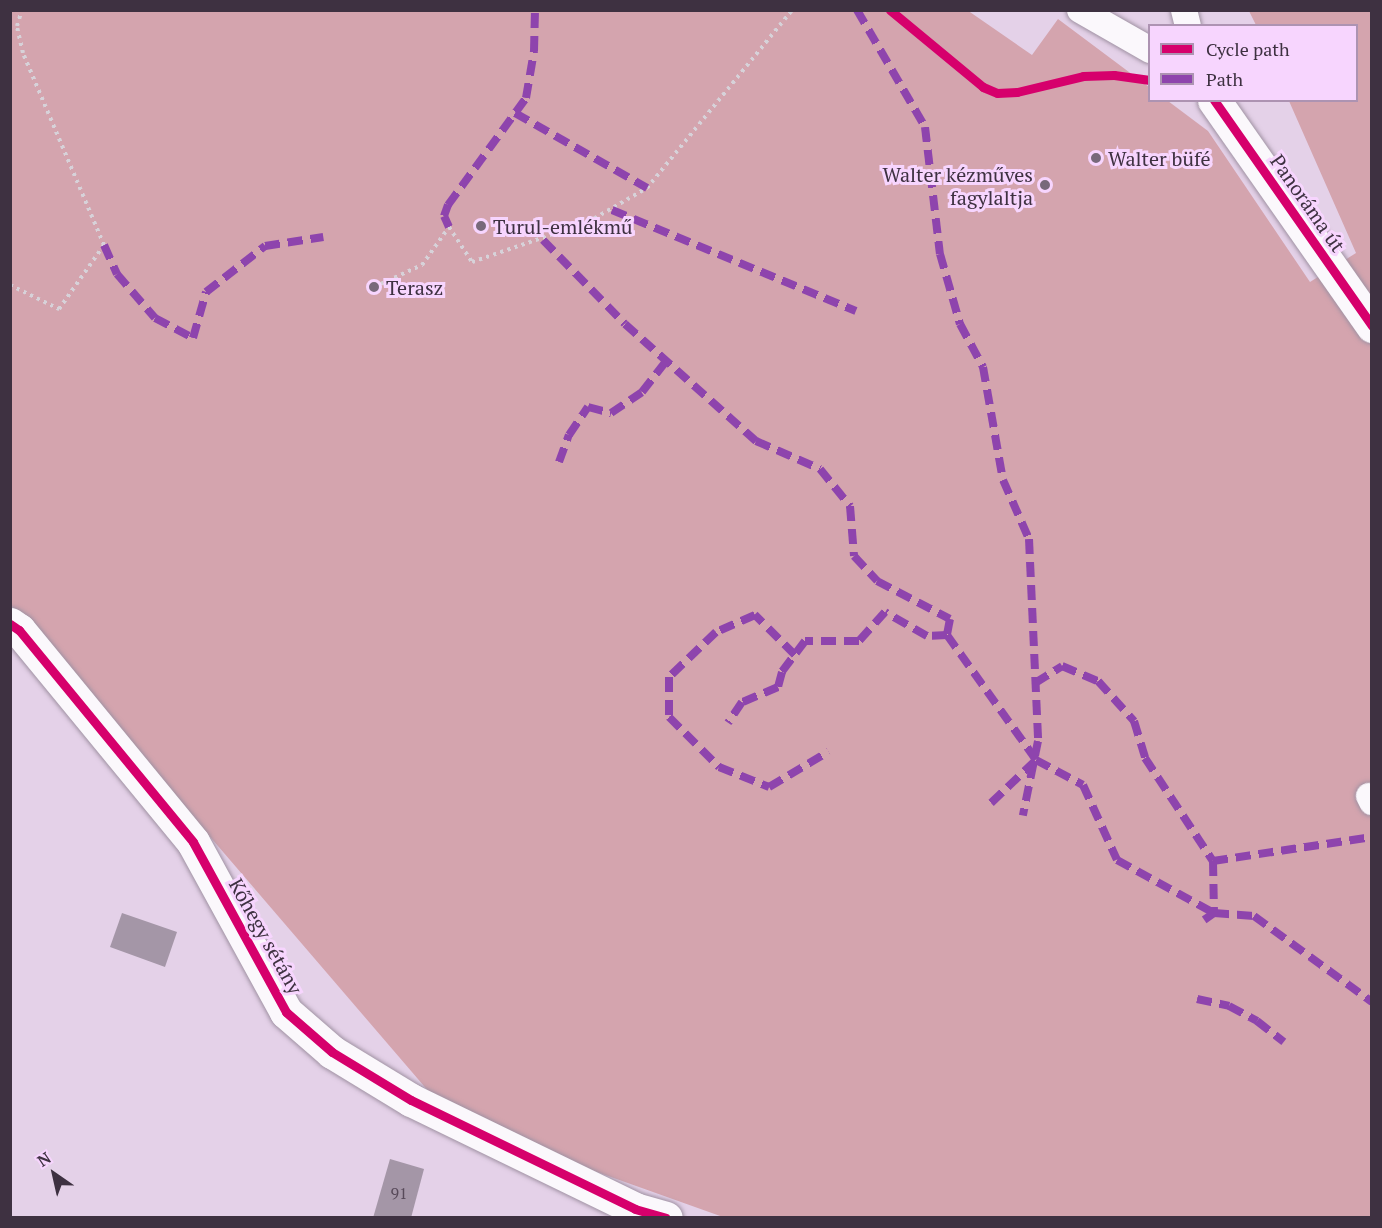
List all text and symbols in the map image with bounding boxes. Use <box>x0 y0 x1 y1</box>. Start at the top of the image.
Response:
legend <box>1148 24 1358 102</box>
text: Cycle path <box>1206 37 1290 61</box>
text: Path <box>1206 67 1243 91</box>
place label: Walter büfé <box>1108 146 1210 170</box>
street label: Panoráma út <box>1266 149 1350 257</box>
marker: Walter büfé <box>1089 151 1103 165</box>
place label: Walter kézműves fagylaltja <box>883 162 1033 209</box>
marker: Walter kézműves fagylaltja <box>1038 178 1052 192</box>
place label: Turul-emlékmű <box>493 214 632 238</box>
marker: Turul-emlékmű <box>474 219 488 233</box>
place label: Terasz <box>386 275 443 299</box>
marker: Terasz <box>367 280 381 294</box>
street label: Kőhegy sétány <box>224 874 308 998</box>
north arrow <box>24 1144 84 1204</box>
text: N <box>33 1147 55 1172</box>
house number: 91 <box>390 1183 408 1203</box>

